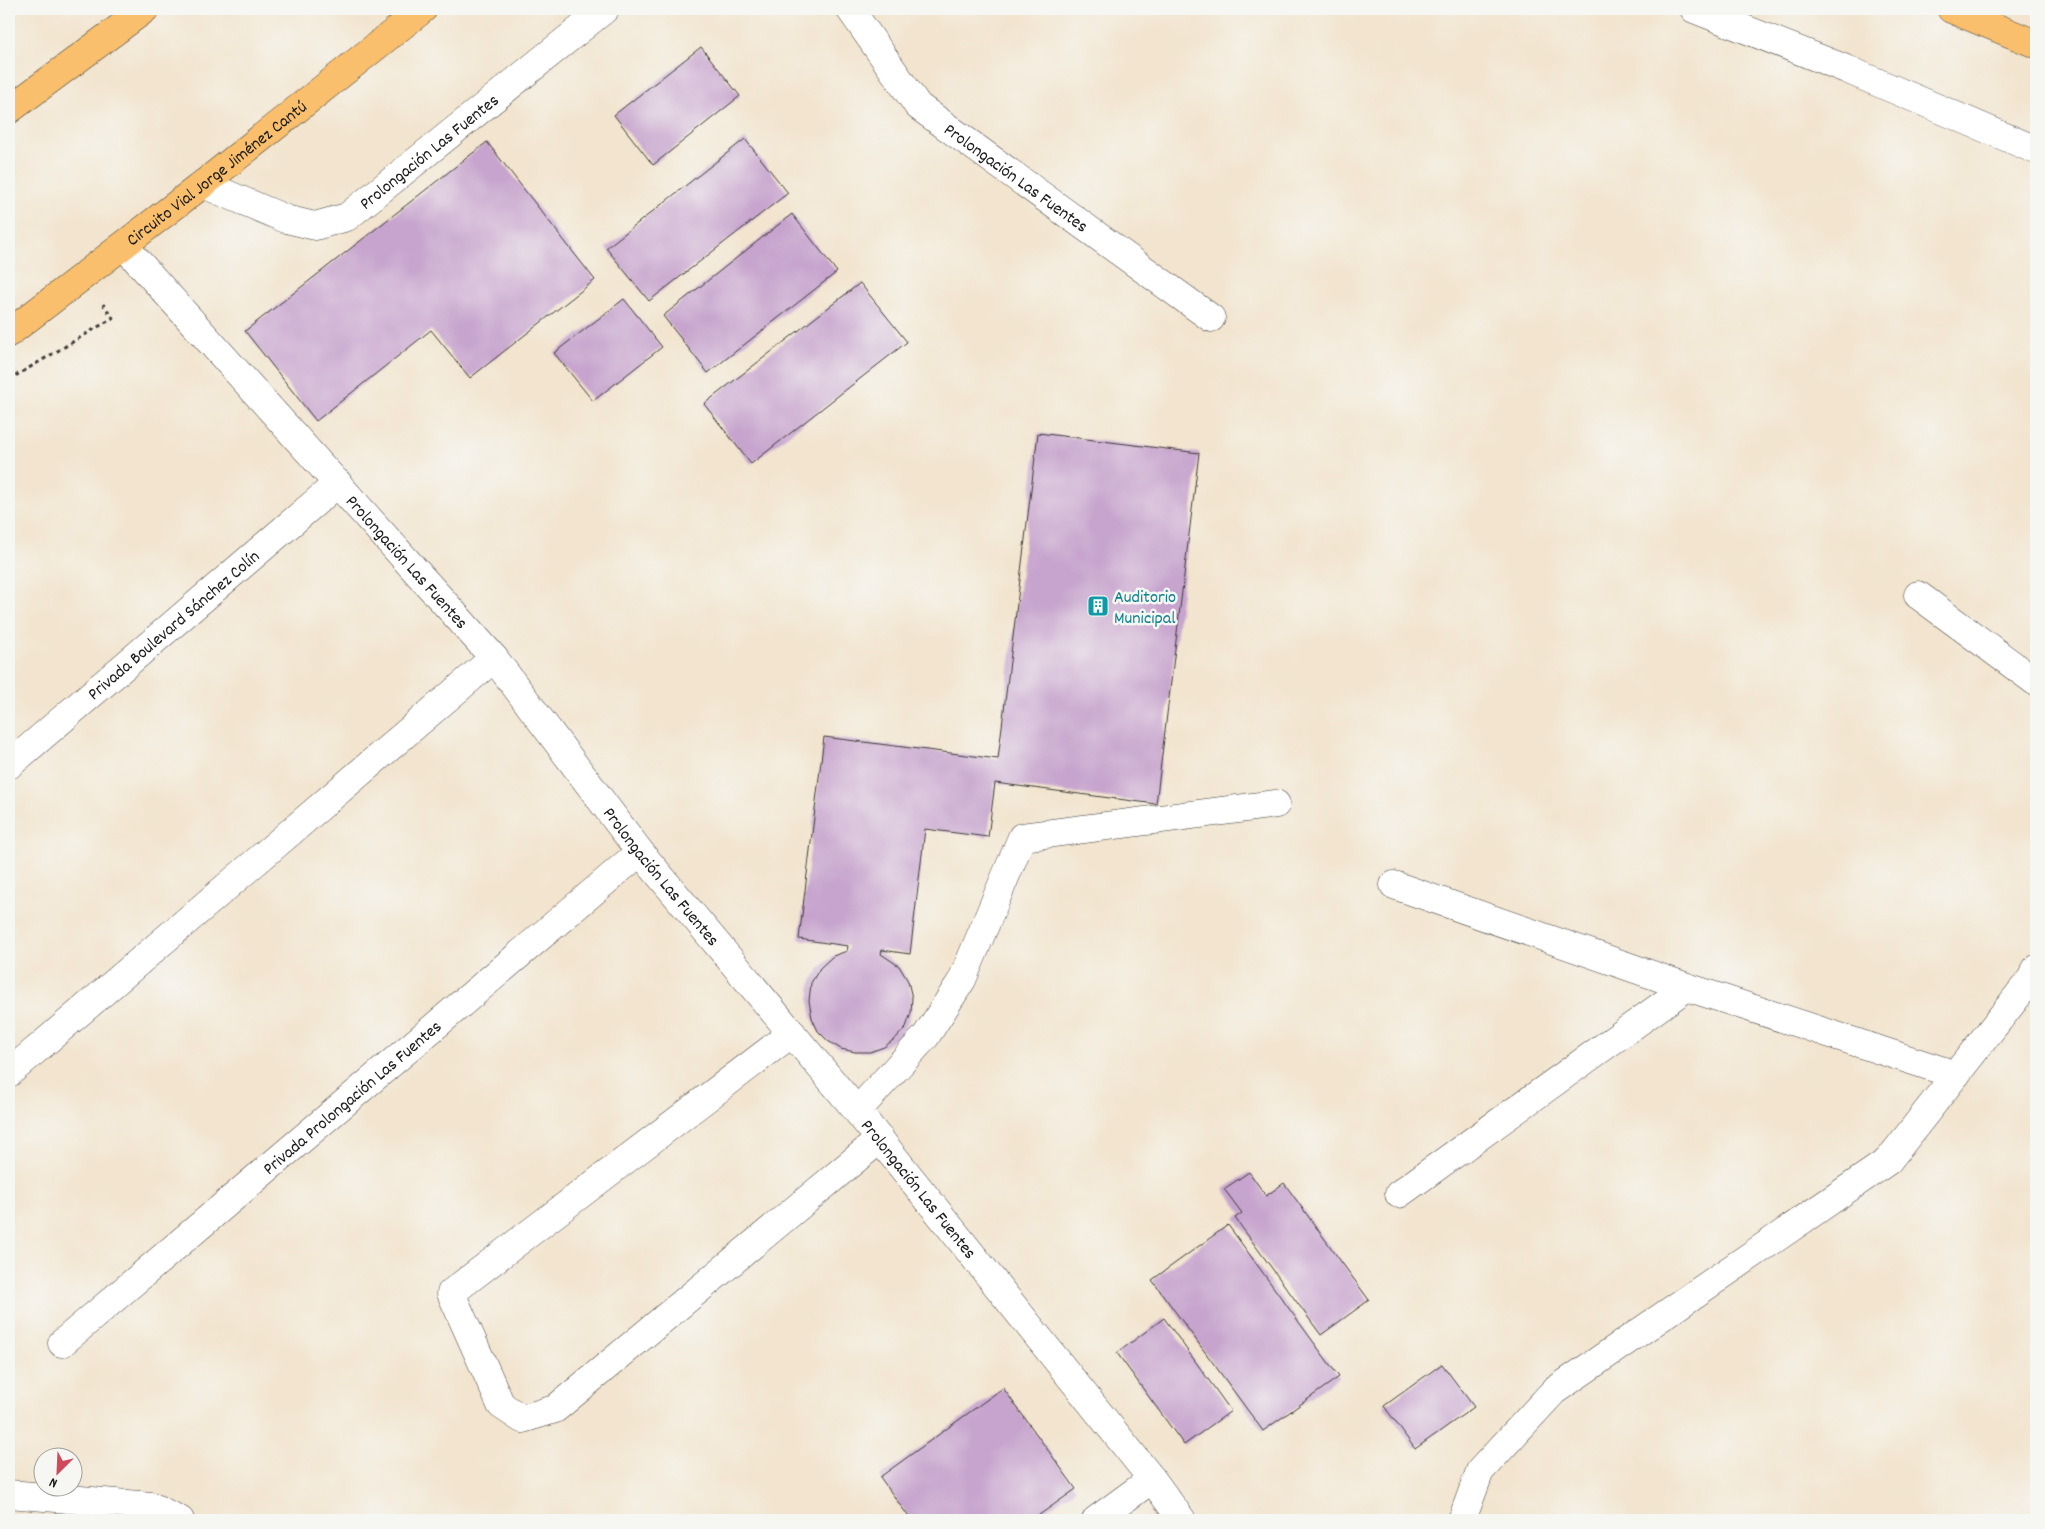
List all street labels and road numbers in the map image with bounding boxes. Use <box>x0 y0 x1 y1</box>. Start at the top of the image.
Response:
street label: Prolongación Las Fuentes <box>355 89 505 217</box>
street label: Circuito Vial Jorge Jiménez Cantú <box>122 96 313 253</box>
street label: Prolongación Las Fuentes <box>938 119 1092 240</box>
street label: Prolongación Las Fuentes <box>338 491 472 636</box>
street label: Privada Boulevard Sánchez Colín <box>83 545 266 707</box>
street label: Prolongación Las Fuentes <box>596 803 724 953</box>
street label: Privada Prolongación Las Fuentes <box>258 1016 448 1182</box>
street label: Prolongación Las Fuentes <box>854 1115 981 1265</box>

